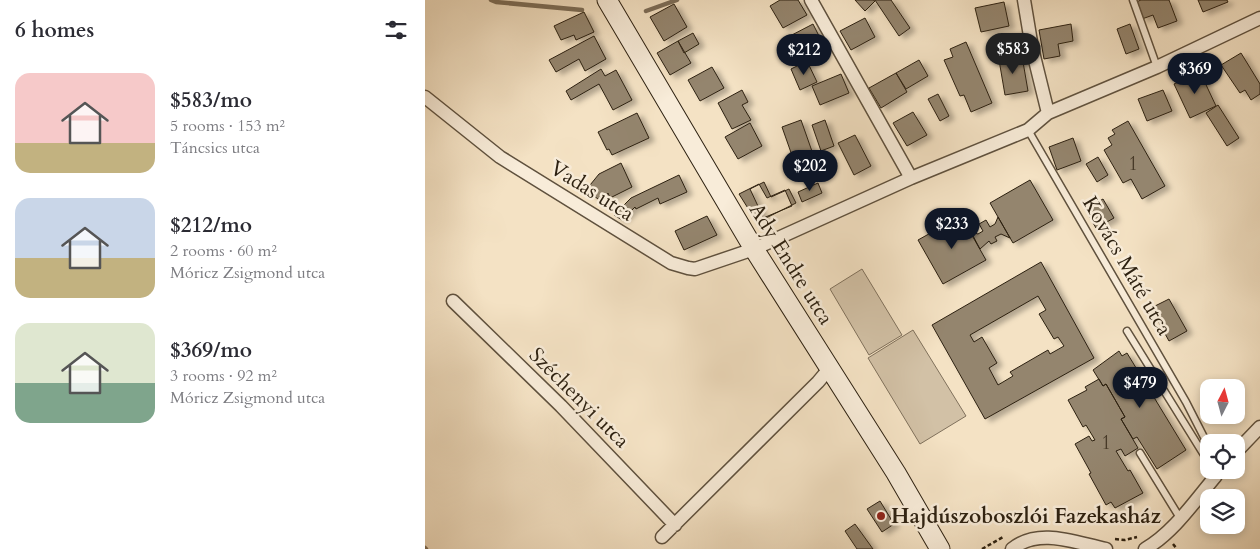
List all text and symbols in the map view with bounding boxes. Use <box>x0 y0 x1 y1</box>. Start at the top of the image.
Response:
text: 6 homes <box>15 16 94 45</box>
icon: filters <box>382 16 410 44</box>
pin: $583 <box>983 32 1043 75</box>
pin: $212 <box>774 34 834 76</box>
text: $583 <box>997 38 1029 60</box>
text: $212 <box>788 39 820 61</box>
pin: $369 <box>1165 52 1225 95</box>
text: $369 <box>1179 58 1211 80</box>
text: $583/mo <box>170 86 252 115</box>
icon: home <box>55 93 115 153</box>
text: 5 rooms · 153 m² <box>170 115 285 137</box>
text: Táncsics utca <box>170 137 260 159</box>
pin: $202 <box>780 150 840 192</box>
house number: 1 <box>1128 151 1138 177</box>
street label: Vadas utca <box>544 154 640 228</box>
text: $202 <box>794 155 826 177</box>
street label: Kovács Máté utca <box>1075 191 1179 341</box>
street label: Ady Endre utca <box>742 198 840 330</box>
pin: $233 <box>922 208 982 250</box>
text: $212/mo <box>170 211 252 240</box>
text: $233 <box>936 213 968 235</box>
icon: home <box>55 218 115 278</box>
text: 2 rooms · 60 m² <box>170 240 277 262</box>
text: Móricz Zsigmond utca <box>170 262 325 284</box>
text: $369/mo <box>170 336 252 365</box>
street label: Széchenyi utca <box>522 341 636 455</box>
icon: home <box>55 343 115 403</box>
text: 3 rooms · 92 m² <box>170 365 277 387</box>
pin: $479 <box>1110 366 1170 409</box>
text: $479 <box>1124 372 1156 394</box>
north arrow <box>1200 379 1245 424</box>
map controls <box>1200 379 1245 534</box>
text: Móricz Zsigmond utca <box>170 387 325 409</box>
house number: 1 <box>1101 430 1111 456</box>
button: locate <box>1200 434 1245 479</box>
button: layers <box>1200 489 1245 534</box>
place label: Hajdúszoboszlói Fazekasház <box>891 502 1162 531</box>
marker: Hajdúszoboszlói Fazekasház <box>875 510 887 522</box>

